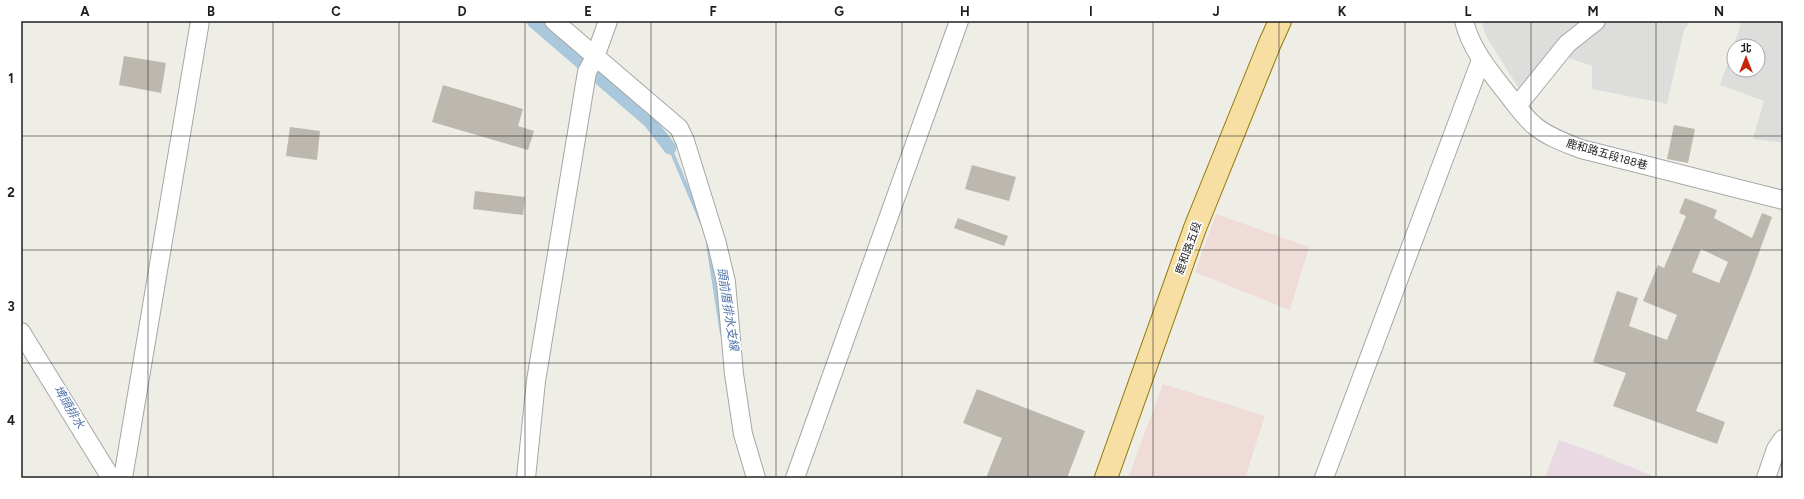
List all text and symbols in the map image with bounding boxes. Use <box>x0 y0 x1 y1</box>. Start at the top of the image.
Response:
text: A <box>80 4 90 19</box>
text: B <box>207 4 215 19</box>
text: C <box>331 4 341 19</box>
text: D <box>457 4 467 19</box>
text: E <box>584 4 592 19</box>
text: F <box>709 4 717 19</box>
text: G <box>834 4 844 19</box>
text: H <box>960 4 970 19</box>
text: I <box>1089 4 1093 19</box>
text: J <box>1212 4 1220 19</box>
text: K <box>1338 4 1347 19</box>
text: L <box>1465 4 1472 19</box>
text: M <box>1587 4 1599 19</box>
text: N <box>1714 4 1724 19</box>
north arrow <box>1726 38 1766 78</box>
text: 北 <box>1741 42 1752 55</box>
text: 1 <box>8 71 14 86</box>
street label: 鹿和路五段188巷 <box>1565 137 1649 172</box>
text: 2 <box>7 185 15 200</box>
street label: 鹿和路五段 <box>1173 220 1204 276</box>
water label: 頭前厝排水支線 <box>715 266 742 354</box>
text: 3 <box>7 299 15 314</box>
water label: 埤頭排水 <box>51 383 88 432</box>
text: 4 <box>7 413 15 428</box>

